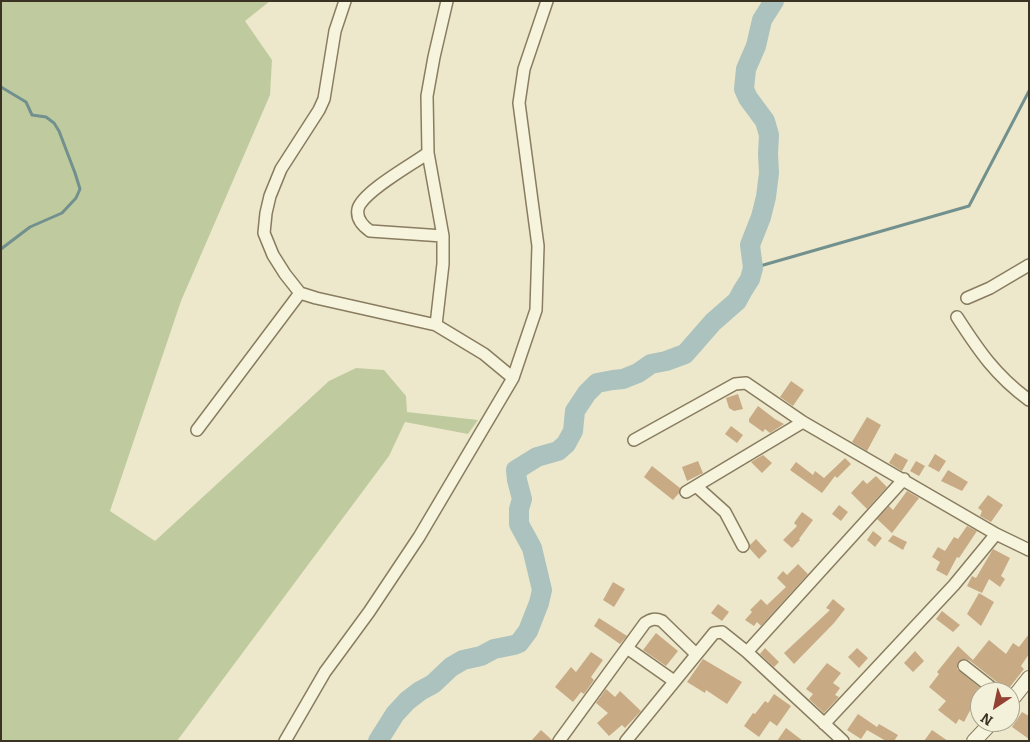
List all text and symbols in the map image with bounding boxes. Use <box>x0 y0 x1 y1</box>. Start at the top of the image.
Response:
north arrow <box>970 682 1020 732</box>
text: N <box>978 709 996 729</box>

